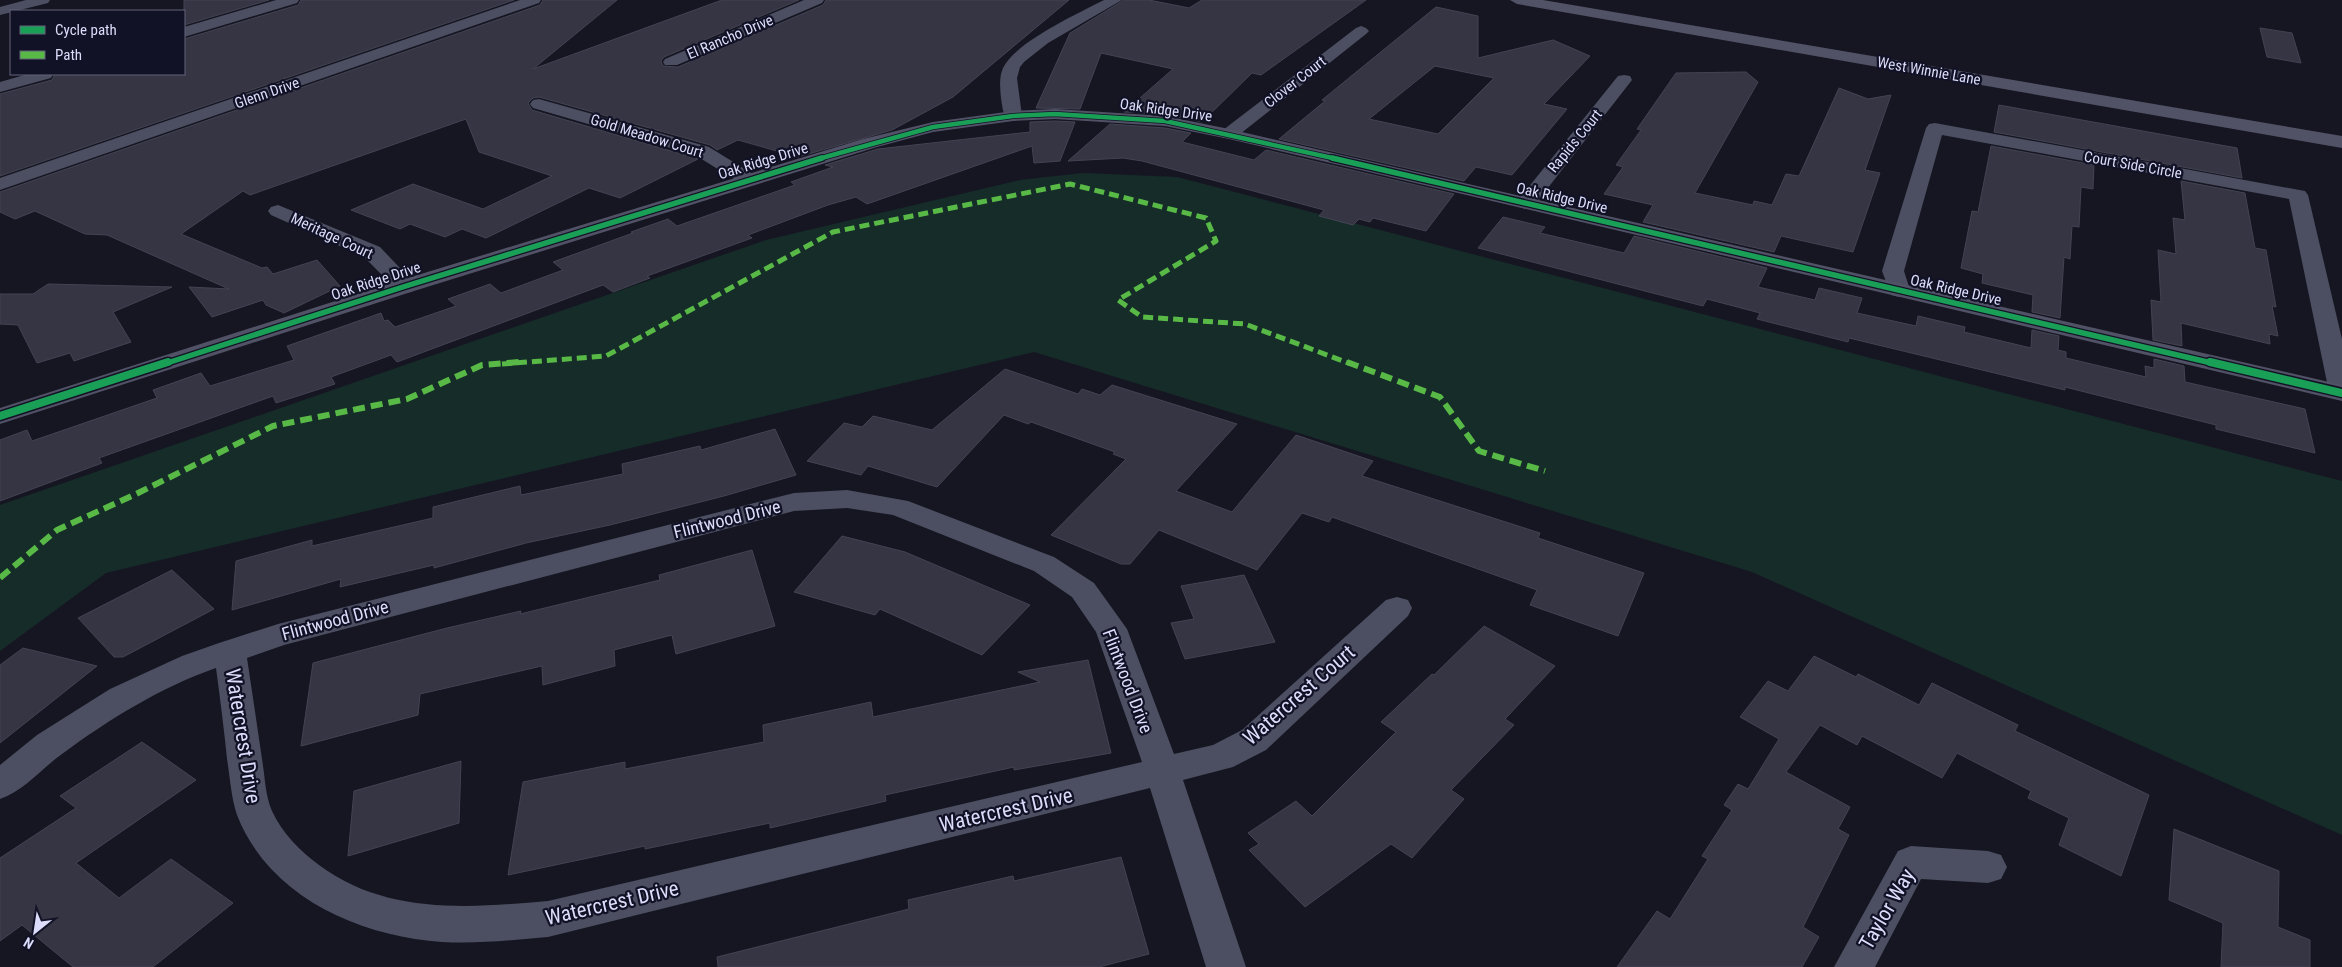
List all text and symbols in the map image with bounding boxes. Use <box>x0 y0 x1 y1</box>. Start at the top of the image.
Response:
legend <box>10 10 185 75</box>
street label: El Rancho Drive <box>684 11 776 63</box>
text: Cycle path <box>55 21 117 39</box>
text: Path <box>55 46 82 64</box>
street label: Clover Court <box>1261 52 1329 112</box>
street label: West Winnie Lane <box>1876 53 1982 89</box>
street label: Glenn Drive <box>232 74 302 112</box>
street label: Oak Ridge Drive <box>1119 95 1213 125</box>
street label: Rapids Court <box>1544 106 1606 176</box>
street label: Gold Meadow Court <box>588 110 706 162</box>
street label: Oak Ridge Drive <box>716 139 810 183</box>
street label: Court Side Circle <box>2083 148 2183 182</box>
street label: Oak Ridge Drive <box>1515 179 1609 217</box>
street label: Meritage Court <box>288 209 376 263</box>
street label: Oak Ridge Drive <box>329 258 423 304</box>
street label: Oak Ridge Drive <box>1909 271 2003 309</box>
street label: Flintwood Drive <box>671 496 783 542</box>
street label: Flintwood Drive <box>279 596 391 644</box>
street label: Flintwood Drive <box>1099 626 1157 736</box>
street label: Watercrest Court <box>1238 640 1360 750</box>
street label: Watercrest Drive <box>220 667 266 805</box>
street label: Watercrest Drive <box>937 783 1075 837</box>
street label: Taylor Way <box>1854 864 1920 954</box>
street label: Watercrest Drive <box>543 876 681 930</box>
north arrow <box>10 907 60 957</box>
text: N <box>21 934 36 952</box>

